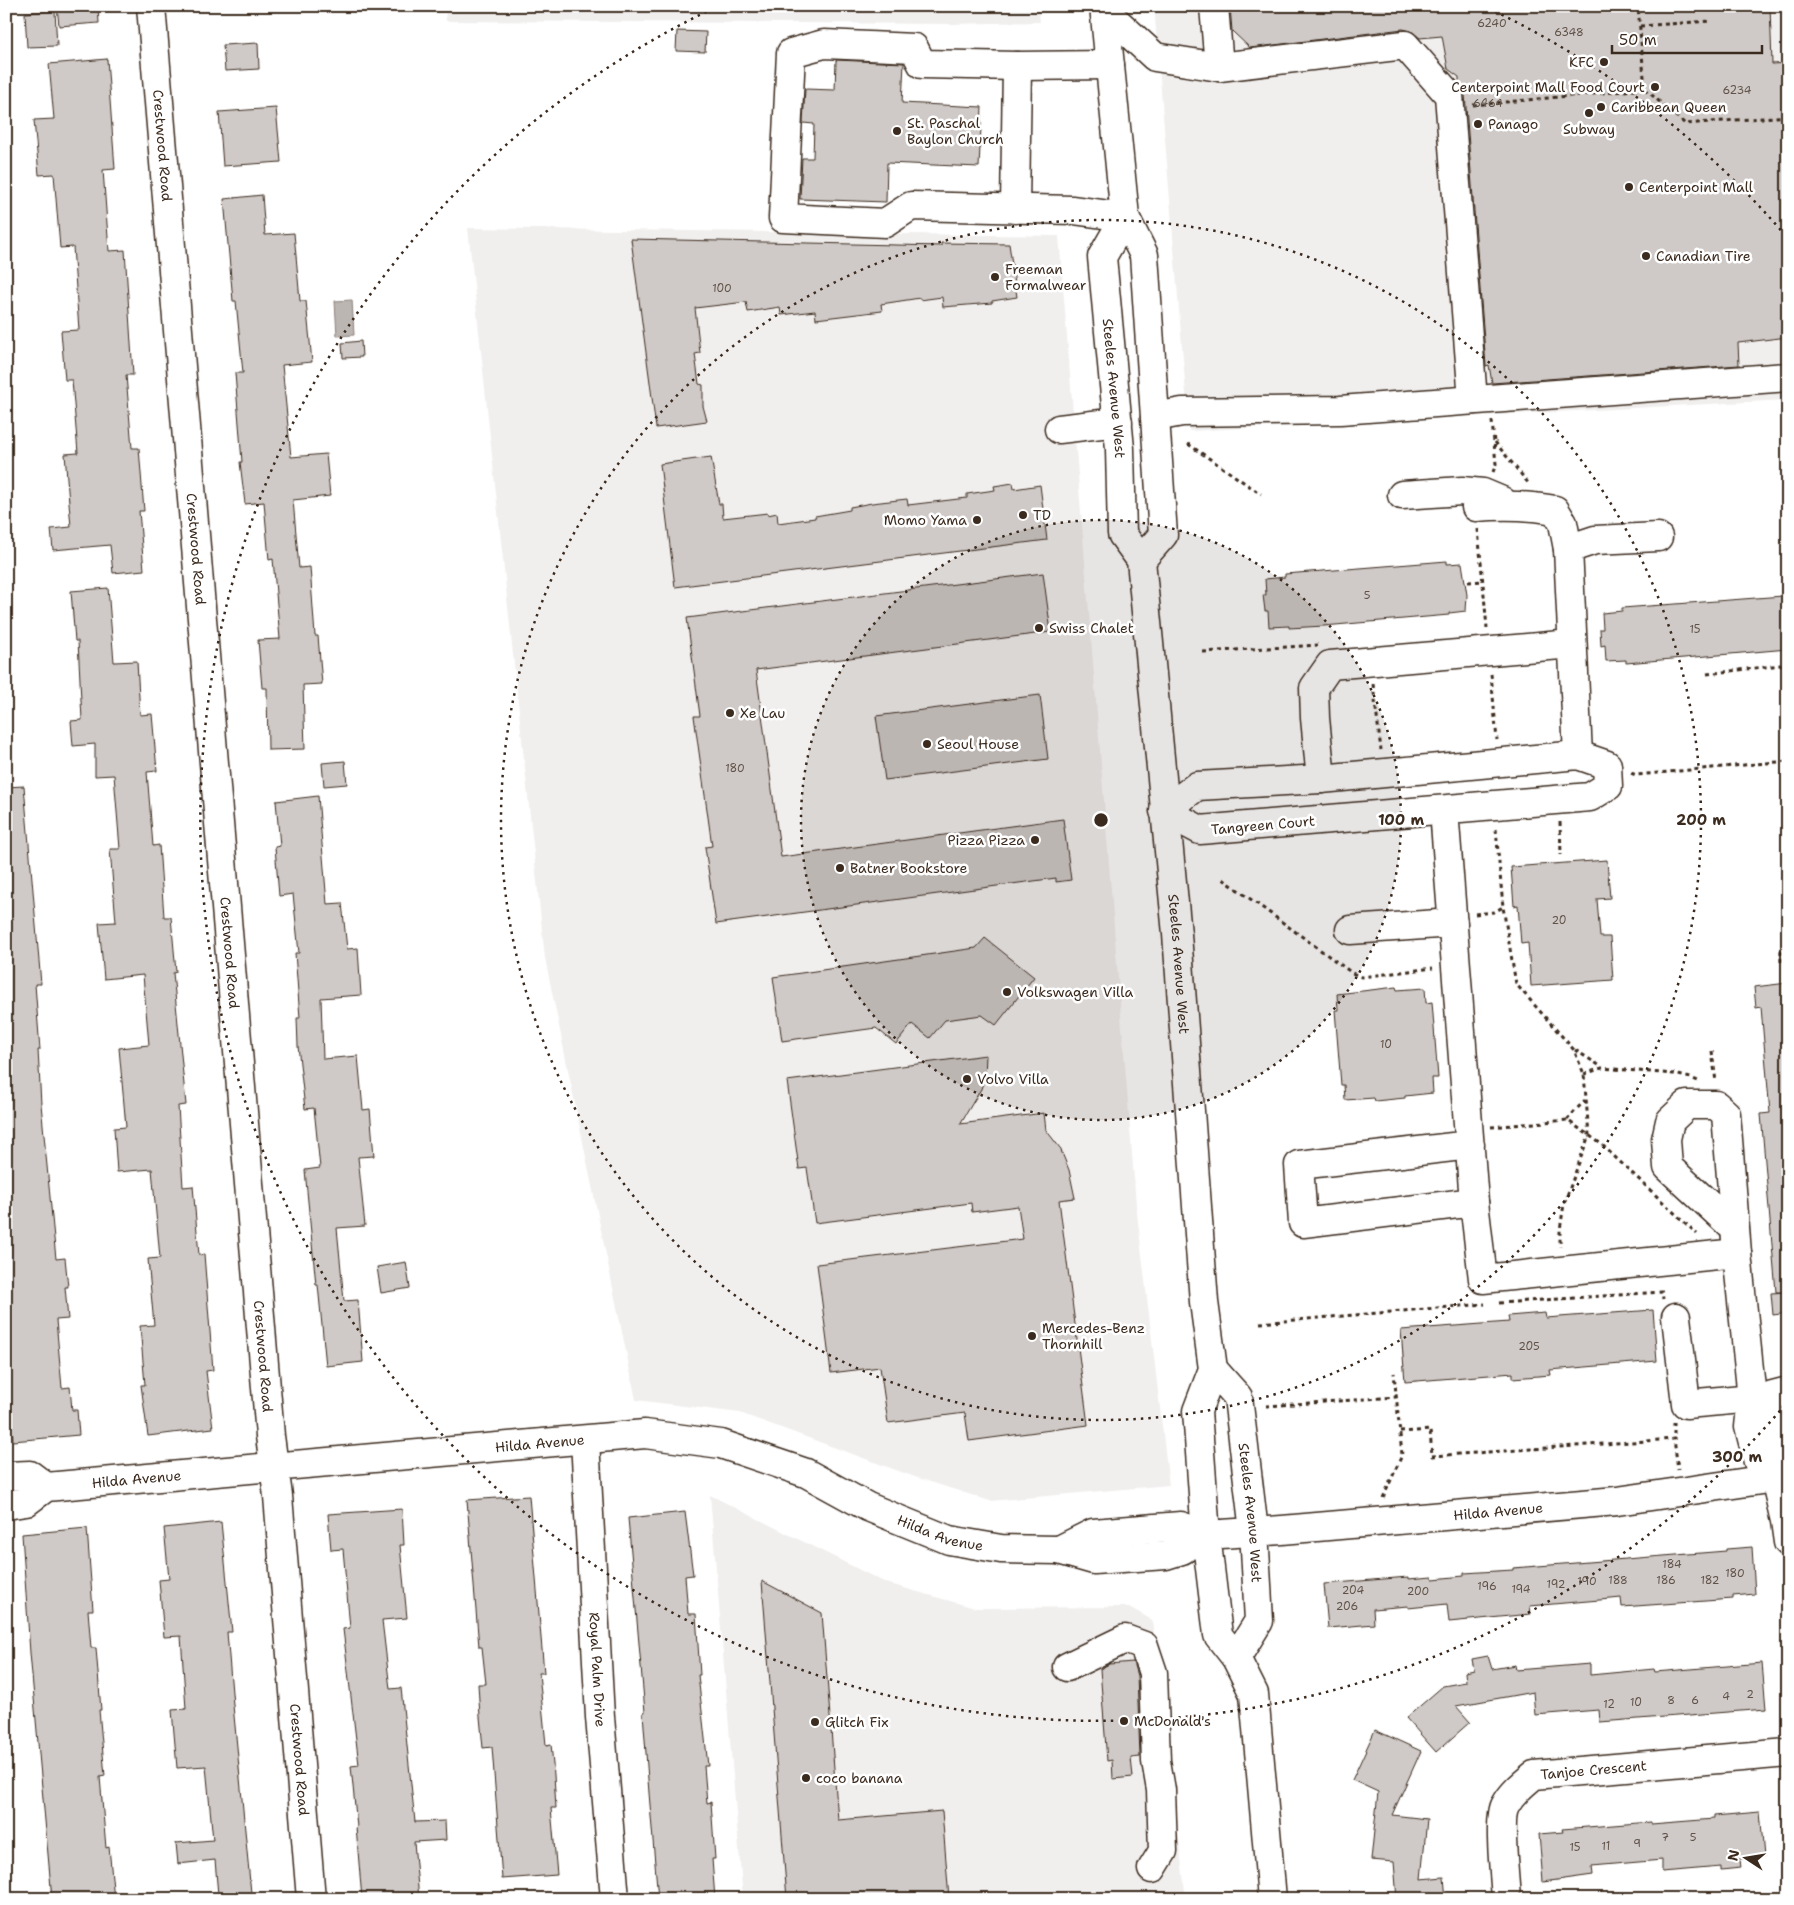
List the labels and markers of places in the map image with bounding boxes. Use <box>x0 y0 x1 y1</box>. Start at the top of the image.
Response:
place label: KFC <box>1569 53 1594 71</box>
marker: KFC <box>1598 56 1610 68</box>
place label: Centerpoint Mall Food Court <box>1451 78 1645 96</box>
marker: Centerpoint Mall Food Court <box>1649 81 1661 93</box>
place label: Caribbean Queen <box>1611 98 1727 116</box>
marker: Caribbean Queen <box>1595 101 1607 113</box>
marker: Subway <box>1583 107 1595 119</box>
place label: St. Paschal Baylon Church <box>907 114 1004 148</box>
place label: Panago <box>1488 115 1538 133</box>
marker: Panago <box>1472 118 1484 130</box>
place label: Subway <box>1563 120 1615 138</box>
marker: St. Paschal Baylon Church <box>891 125 903 137</box>
place label: Centerpoint Mall <box>1639 178 1754 196</box>
marker: Centerpoint Mall <box>1623 181 1635 193</box>
place label: Canadian Tire <box>1656 247 1751 265</box>
marker: Canadian Tire <box>1640 250 1652 262</box>
place label: Freeman Formalwear <box>1005 260 1087 294</box>
marker: Freeman Formalwear <box>989 271 1001 283</box>
place label: TD <box>1033 506 1051 524</box>
marker: TD <box>1017 509 1029 521</box>
place label: Momo Yama <box>884 511 967 529</box>
marker: Momo Yama <box>971 514 983 526</box>
place label: Swiss Chalet <box>1049 619 1134 637</box>
marker: Swiss Chalet <box>1033 622 1045 634</box>
place label: Xe Lau <box>740 704 785 722</box>
marker: Xe Lau <box>724 707 736 719</box>
place label: Seoul House <box>937 735 1019 753</box>
marker: Seoul House <box>921 738 933 750</box>
centre of rings <box>1092 811 1110 829</box>
place label: Pizza Pizza <box>947 831 1025 849</box>
marker: Pizza Pizza <box>1029 834 1041 846</box>
place label: Batner Bookstore <box>850 859 967 877</box>
marker: Batner Bookstore <box>834 862 846 874</box>
place label: Volkswagen Villa <box>1017 983 1133 1001</box>
marker: Volkswagen Villa <box>1001 986 1013 998</box>
place label: Volvo Villa <box>977 1070 1049 1088</box>
marker: Volvo Villa <box>961 1073 973 1085</box>
place label: Mercedes-Benz Thornhill <box>1042 1319 1145 1353</box>
marker: Mercedes-Benz Thornhill <box>1026 1330 1038 1342</box>
place label: McDonald's <box>1134 1712 1211 1730</box>
place label: Glitch Fix <box>825 1713 888 1731</box>
marker: McDonald's <box>1118 1715 1130 1727</box>
marker: Glitch Fix <box>809 1716 821 1728</box>
place label: coco banana <box>816 1769 903 1787</box>
marker: coco banana <box>800 1772 812 1784</box>

